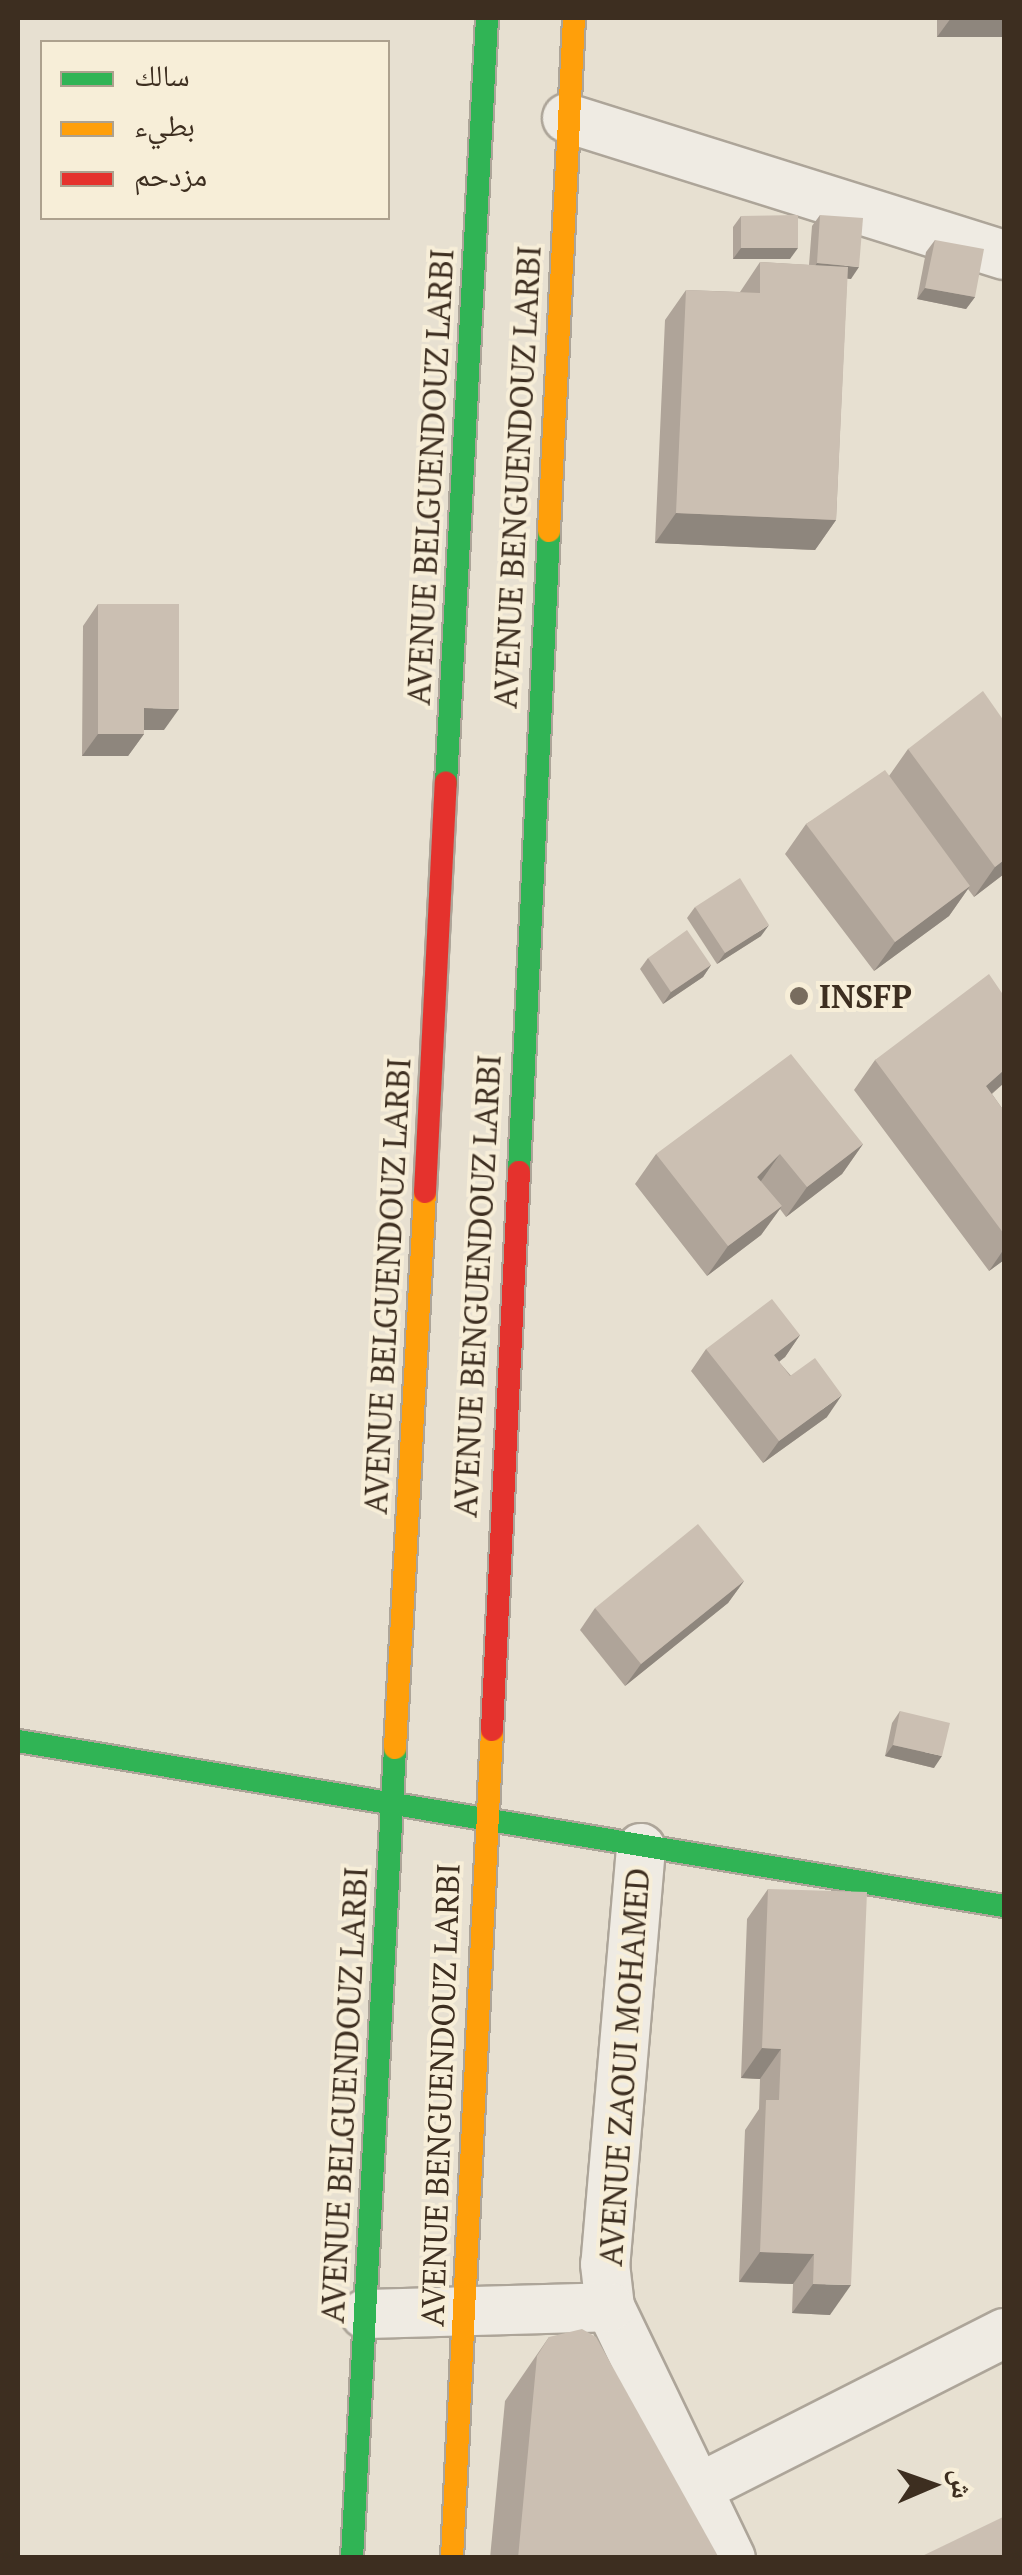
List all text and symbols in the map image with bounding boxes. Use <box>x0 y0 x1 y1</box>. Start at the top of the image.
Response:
legend <box>40 40 390 220</box>
text: سالك <box>134 55 190 95</box>
text: بطيء <box>134 105 195 145</box>
text: مزدحم <box>134 155 207 195</box>
street label: AVENUE BENGUENDOUZ LARBI <box>486 245 548 709</box>
street label: AVENUE BELGUENDOUZ LARBI <box>399 248 461 706</box>
place label: INSFP <box>819 977 912 1015</box>
marker: INSFP <box>788 985 810 1007</box>
street label: AVENUE BENGUENDOUZ LARBI <box>446 1054 508 1518</box>
street label: AVENUE BELGUENDOUZ LARBI <box>356 1057 418 1515</box>
street label: AVENUE BENGUENDOUZ LARBI <box>413 1863 467 2327</box>
street label: AVENUE BELGUENDOUZ LARBI <box>313 1866 375 2324</box>
street label: AVENUE ZAOUI MOHAMED <box>591 1867 657 2267</box>
north arrow <box>882 2435 982 2535</box>
text: ش <box>943 2468 981 2499</box>

